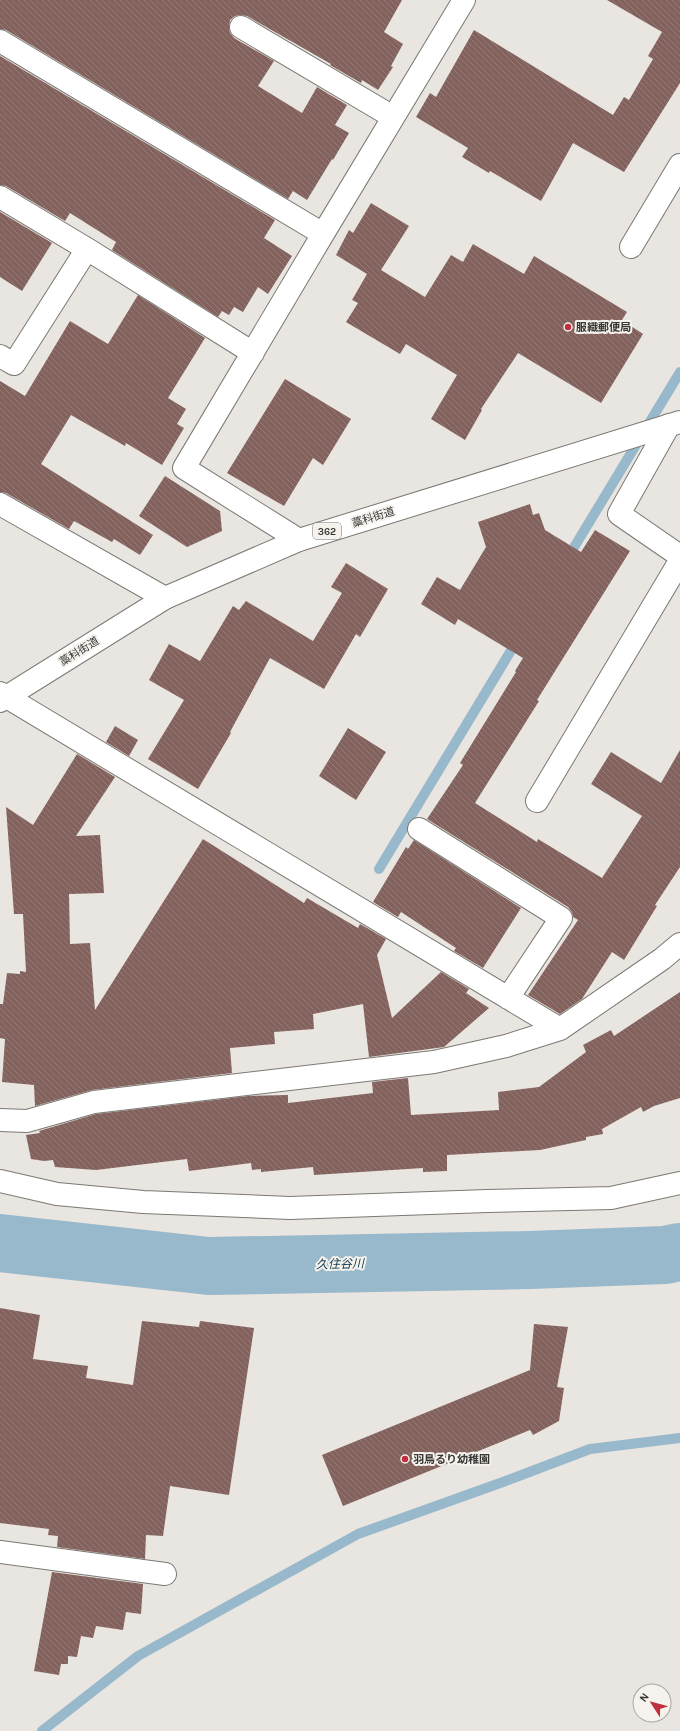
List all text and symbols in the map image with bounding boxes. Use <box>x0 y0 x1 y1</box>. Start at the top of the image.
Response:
place label: 服織郵便局 <box>576 321 631 334</box>
marker: 服織郵便局 <box>563 322 573 332</box>
street label: 藁科街道 <box>350 505 396 530</box>
road number: 362 <box>313 523 341 539</box>
street label: 藁科街道 <box>57 634 101 669</box>
water label: 久住谷川 <box>316 1257 366 1271</box>
place label: 羽鳥るり幼稚園 <box>413 1453 490 1466</box>
marker: 羽鳥るり幼稚園 <box>400 1454 410 1464</box>
north arrow <box>632 1683 672 1723</box>
text: N <box>637 1690 652 1704</box>

